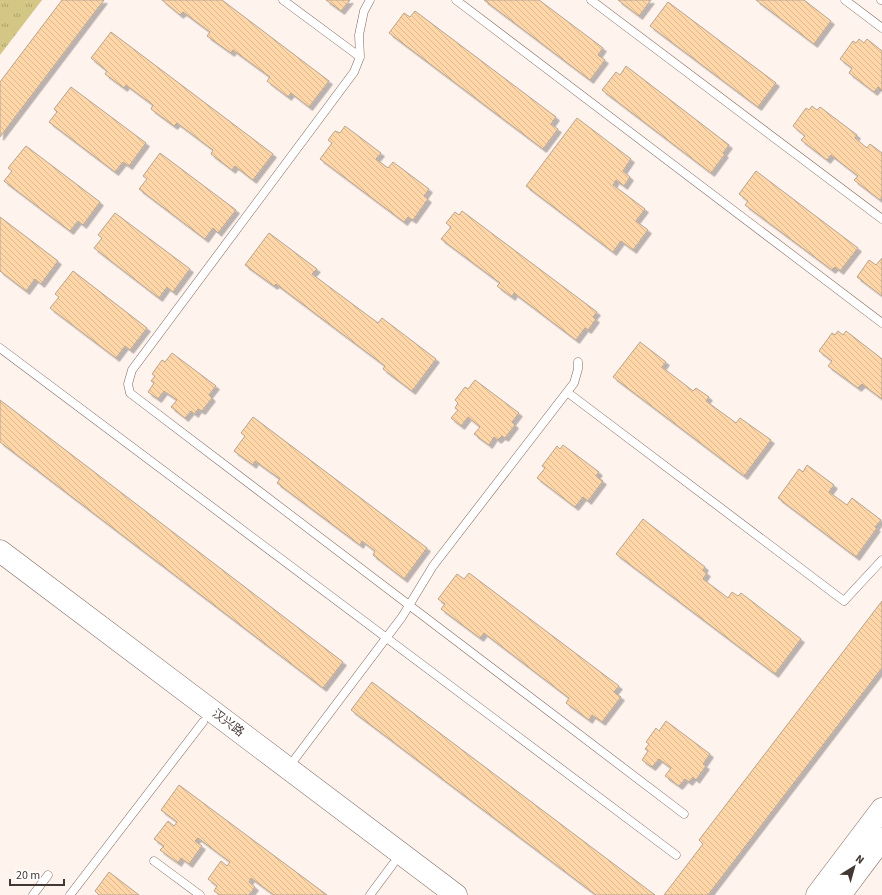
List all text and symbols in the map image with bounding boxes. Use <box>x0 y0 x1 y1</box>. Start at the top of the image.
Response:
street label: 汉兴路 <box>209 705 247 741</box>
north arrow <box>834 847 874 887</box>
text: N <box>852 851 867 868</box>
scale bar <box>10 861 64 887</box>
text: 20 m <box>16 867 40 884</box>

